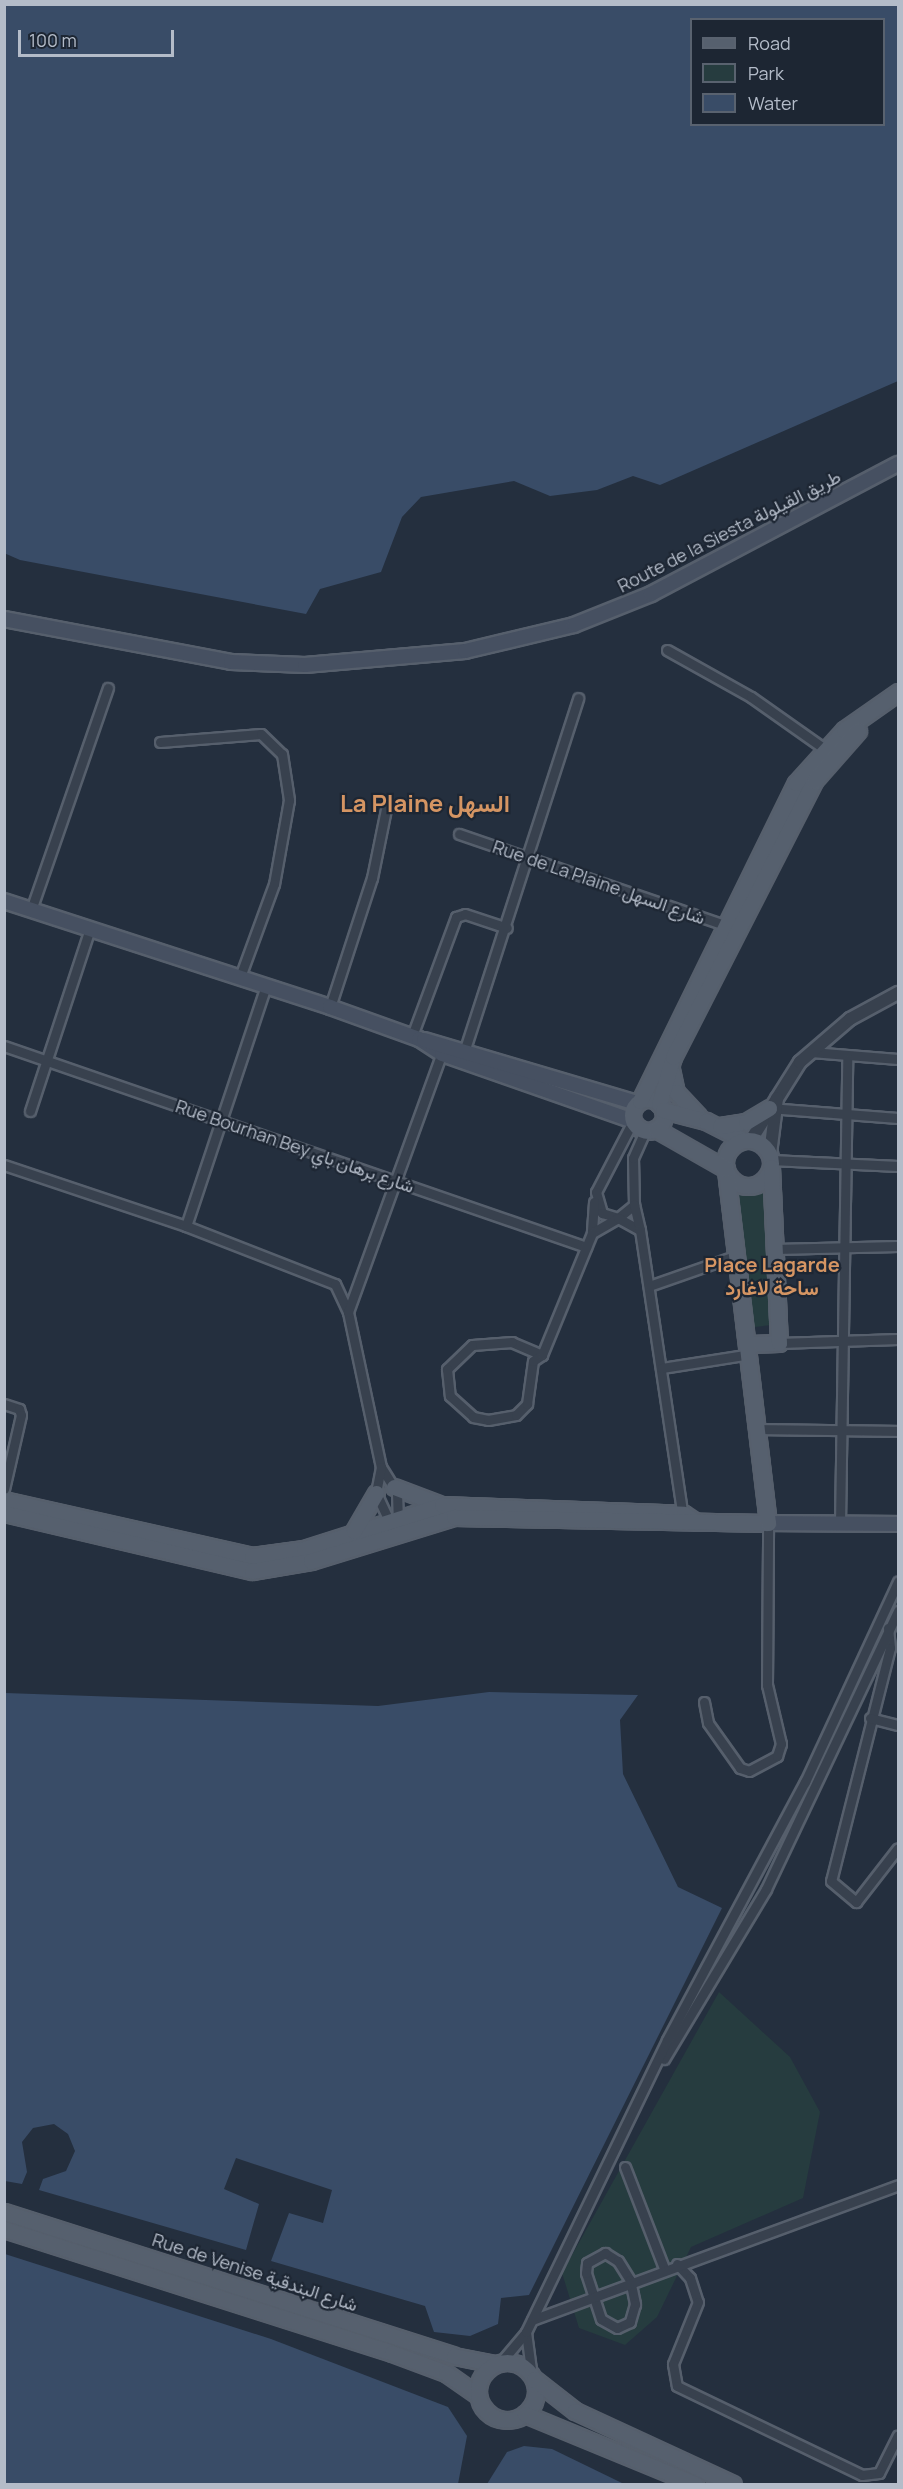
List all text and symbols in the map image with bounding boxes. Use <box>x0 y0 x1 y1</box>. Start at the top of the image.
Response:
scale bar <box>21 18 177 56</box>
legend <box>690 18 885 126</box>
text: 100 m <box>29 28 77 52</box>
text: Road <box>748 31 791 55</box>
text: Park <box>748 61 784 85</box>
text: Water <box>748 91 798 115</box>
street label: Route de la Siesta طريق القيلولة <box>614 465 844 597</box>
district label: La Plaine السهل <box>340 789 510 817</box>
street label: Rue de La Plaine شارع السهل <box>490 835 708 929</box>
street label: Rue Bourhan Bey شارع برهان باي <box>173 1095 417 1197</box>
district label: Place Lagarde ساحة لاغارد <box>704 1252 840 1299</box>
street label: Rue de Venise شارع البندقية <box>150 2229 360 2315</box>

